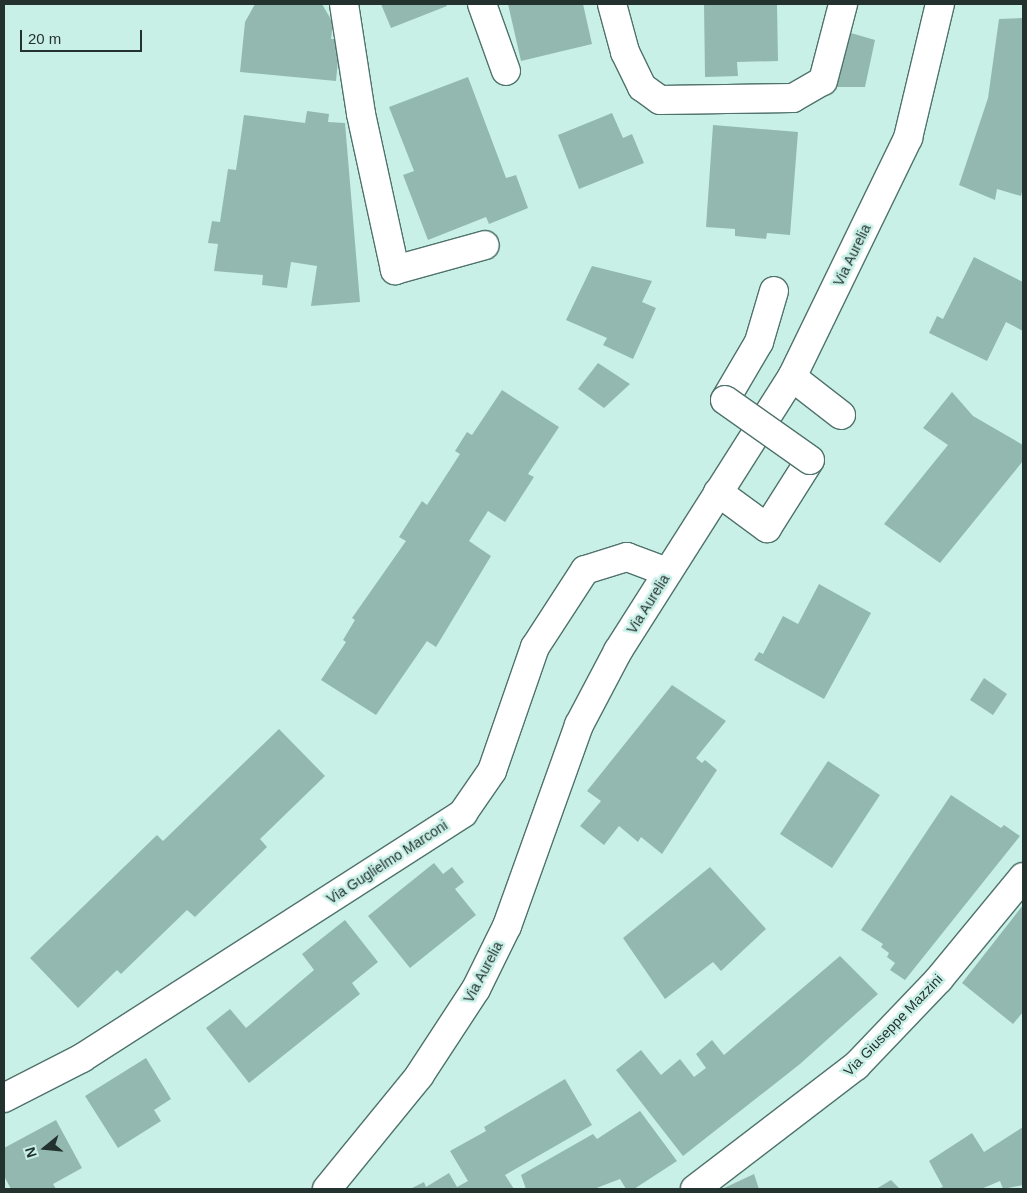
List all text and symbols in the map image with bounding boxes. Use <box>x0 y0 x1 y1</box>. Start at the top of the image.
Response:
scale bar <box>22 20 145 52</box>
text: 20 m <box>28 30 61 47</box>
street label: Via Aurelia <box>830 221 874 289</box>
street label: Via Aurelia <box>623 571 673 637</box>
street label: Via Guglielmo Marconi <box>323 817 451 907</box>
street label: Via Aurelia <box>460 938 506 1006</box>
street label: Via Giuseppe Mazzini <box>840 971 946 1079</box>
north arrow <box>20 1123 70 1173</box>
text: N <box>22 1145 40 1160</box>

